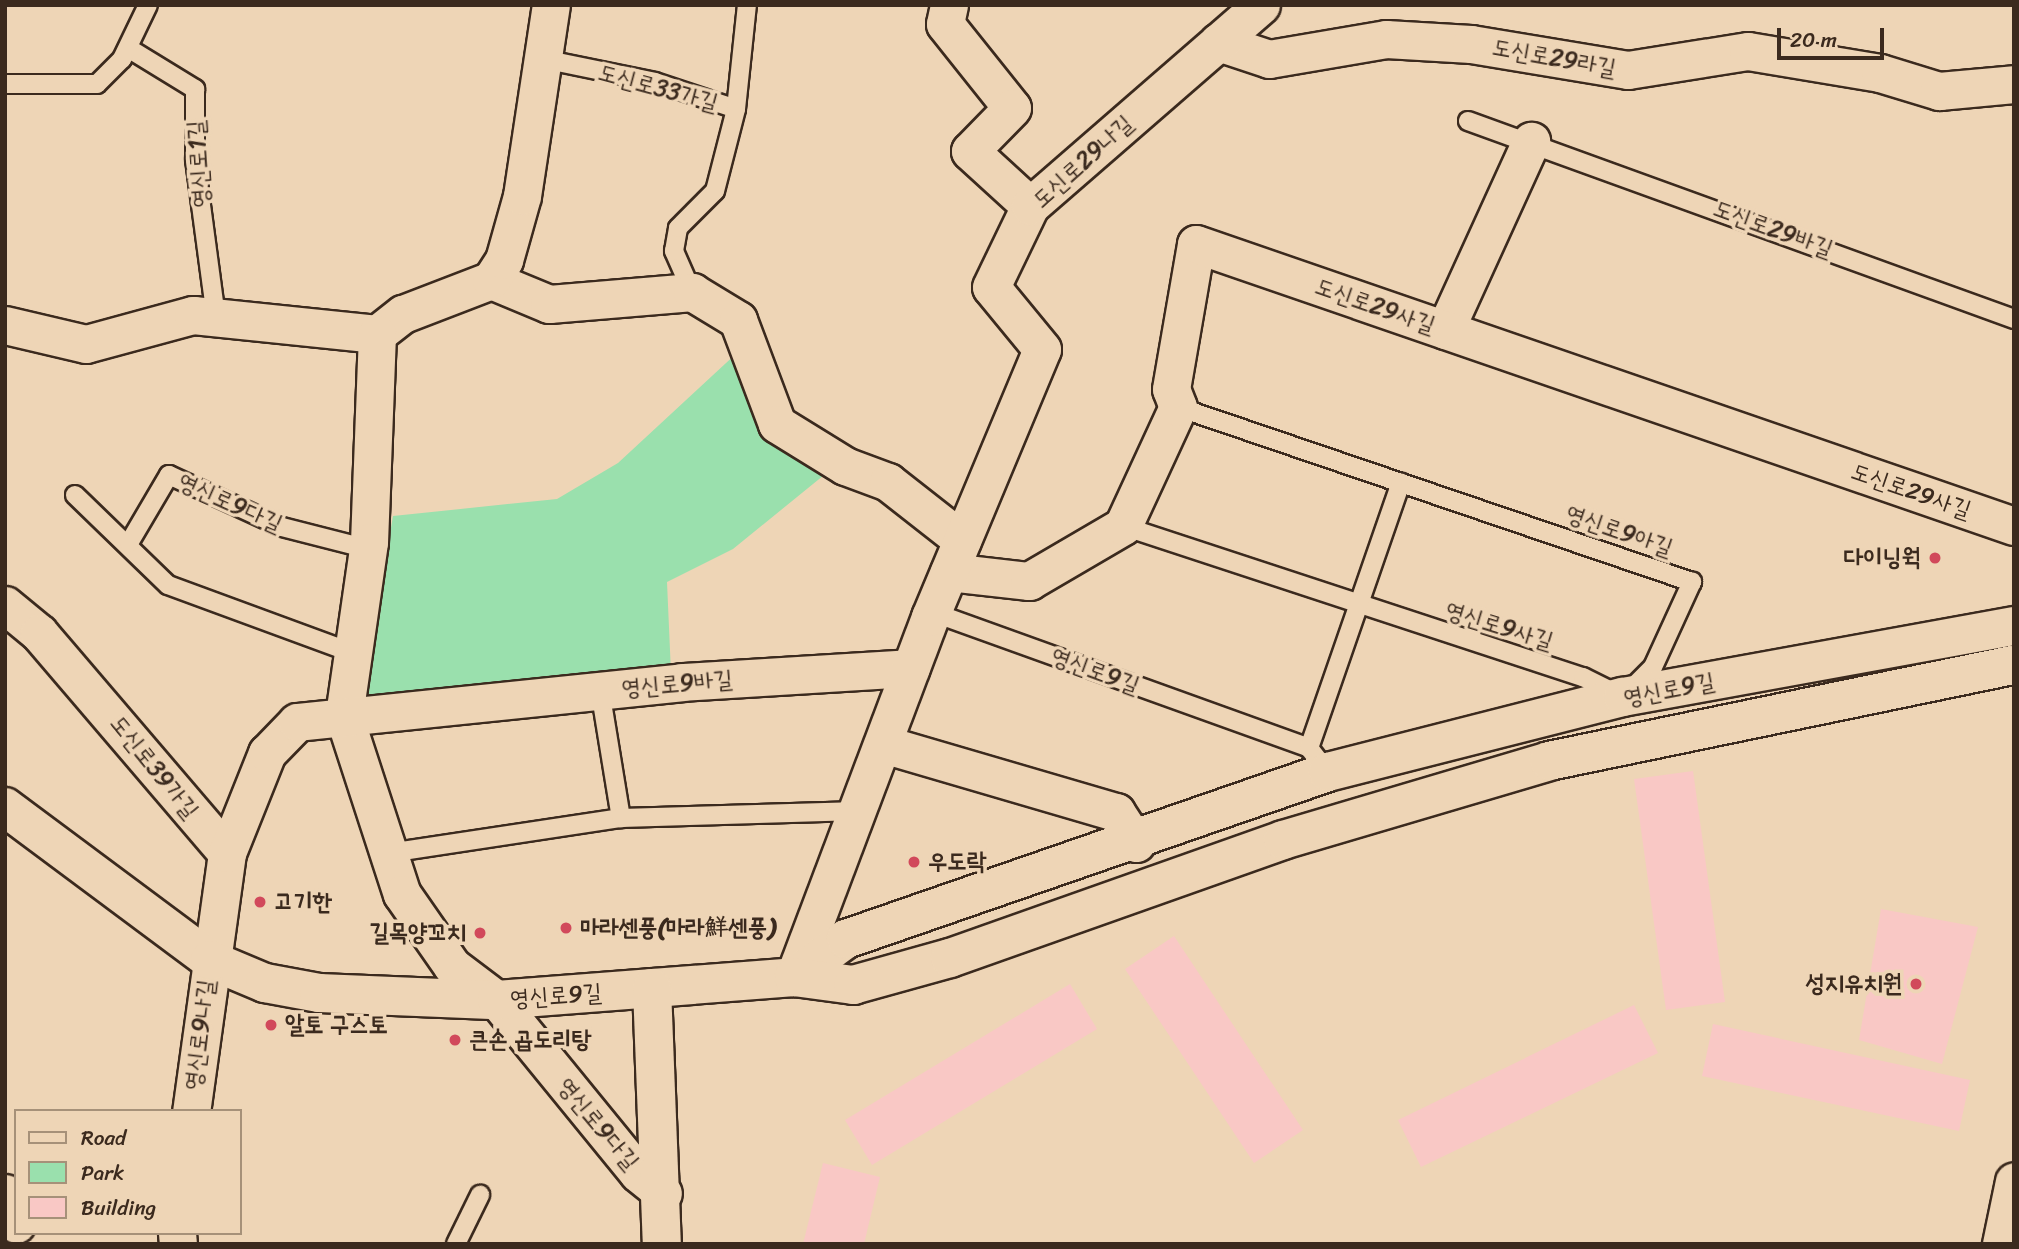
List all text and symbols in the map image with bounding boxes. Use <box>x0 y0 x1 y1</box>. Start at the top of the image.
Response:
scale bar <box>1781 14 1888 58</box>
text: 20 m <box>1790 21 1837 59</box>
street label: 도신로29라길 <box>1490 33 1618 83</box>
street label: 도신로33가길 <box>595 58 721 118</box>
street label: 도신로29나길 <box>1027 109 1139 215</box>
street label: 영신로1길 <box>182 119 216 209</box>
street label: 도신로29바길 <box>1709 194 1837 264</box>
street label: 도신로29사길 <box>1311 272 1439 340</box>
street label: 도신로29사길 <box>1847 457 1975 525</box>
street label: 영신로9다길 <box>173 467 287 539</box>
street label: 영신로9아길 <box>1562 499 1676 563</box>
place label: 다이닝웍 <box>1844 544 1921 572</box>
marker: 다이닝웍 <box>1927 550 1943 566</box>
street label: 영신로9사길 <box>1442 596 1556 656</box>
street label: 영신로9길 <box>1047 642 1143 700</box>
street label: 영신로9바길 <box>620 665 734 703</box>
street label: 영신로9길 <box>1621 667 1717 713</box>
street label: 도신로39가길 <box>104 710 204 824</box>
place label: 우도락 <box>928 848 986 876</box>
marker: 우도락 <box>906 854 922 870</box>
place label: 고기한 <box>274 888 332 916</box>
marker: 고기한 <box>252 894 268 910</box>
place label: 마라센풍(마라鮮센풍) <box>580 914 775 942</box>
place label: 길목양꼬치 <box>369 919 466 947</box>
marker: 마라센풍(마라鮮센풍) <box>558 920 574 936</box>
marker: 길목양꼬치 <box>472 925 488 941</box>
place label: 성지유치원 <box>1805 970 1902 998</box>
marker: 성지유치원 <box>1908 976 1924 992</box>
street label: 영신로9나길 <box>179 978 221 1092</box>
street label: 영신로9길 <box>509 978 603 1014</box>
place label: 알토 구스토 <box>285 1011 388 1039</box>
marker: 알토 구스토 <box>263 1017 279 1033</box>
place label: 큰손 곱도리탕 <box>469 1026 591 1054</box>
marker: 큰손 곱도리탕 <box>447 1032 463 1048</box>
street label: 영신로9다길 <box>551 1072 645 1176</box>
legend <box>14 1109 242 1235</box>
text: Road <box>81 1119 126 1157</box>
text: Park <box>81 1154 124 1192</box>
text: Building <box>81 1189 156 1227</box>

